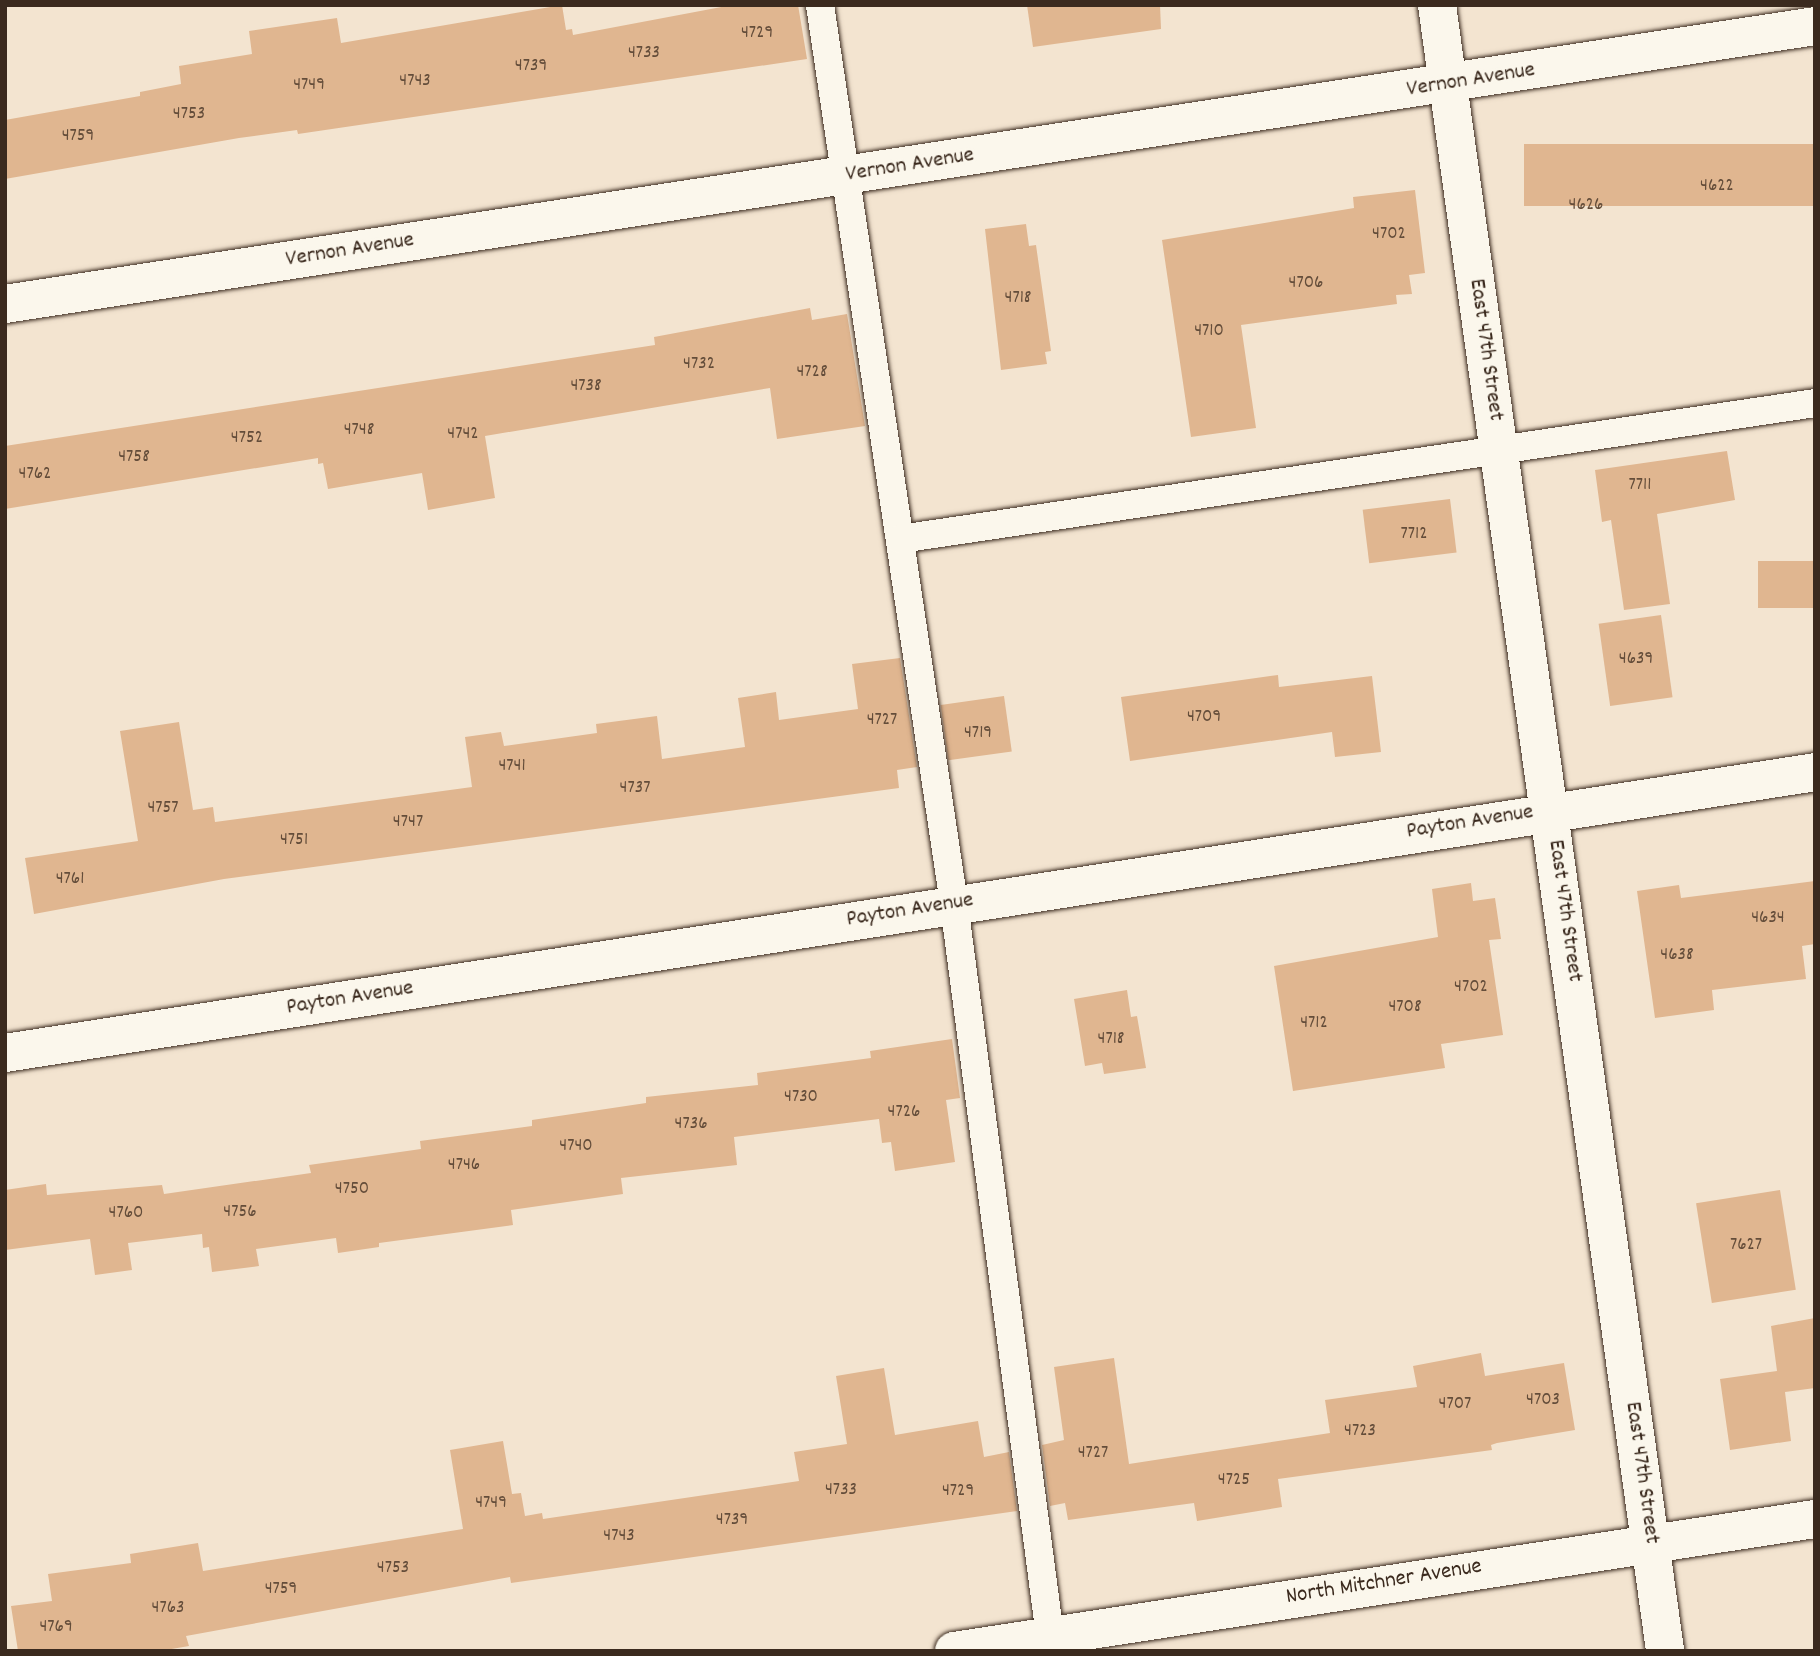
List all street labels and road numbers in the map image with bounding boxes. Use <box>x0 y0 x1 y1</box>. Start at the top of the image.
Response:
street label: Vernon Avenue <box>1405 57 1537 105</box>
street label: Vernon Avenue <box>844 142 976 190</box>
street label: Vernon Avenue <box>284 227 416 275</box>
street label: East 47th Street <box>1461 277 1509 423</box>
street label: Payton Avenue <box>1405 799 1535 847</box>
street label: East 47th Street <box>1540 838 1588 984</box>
street label: Payton Avenue <box>845 887 975 935</box>
street label: Payton Avenue <box>285 975 415 1023</box>
street label: East 47th Street <box>1617 1400 1665 1546</box>
street label: North Mitchner Avenue <box>1284 1554 1484 1612</box>

